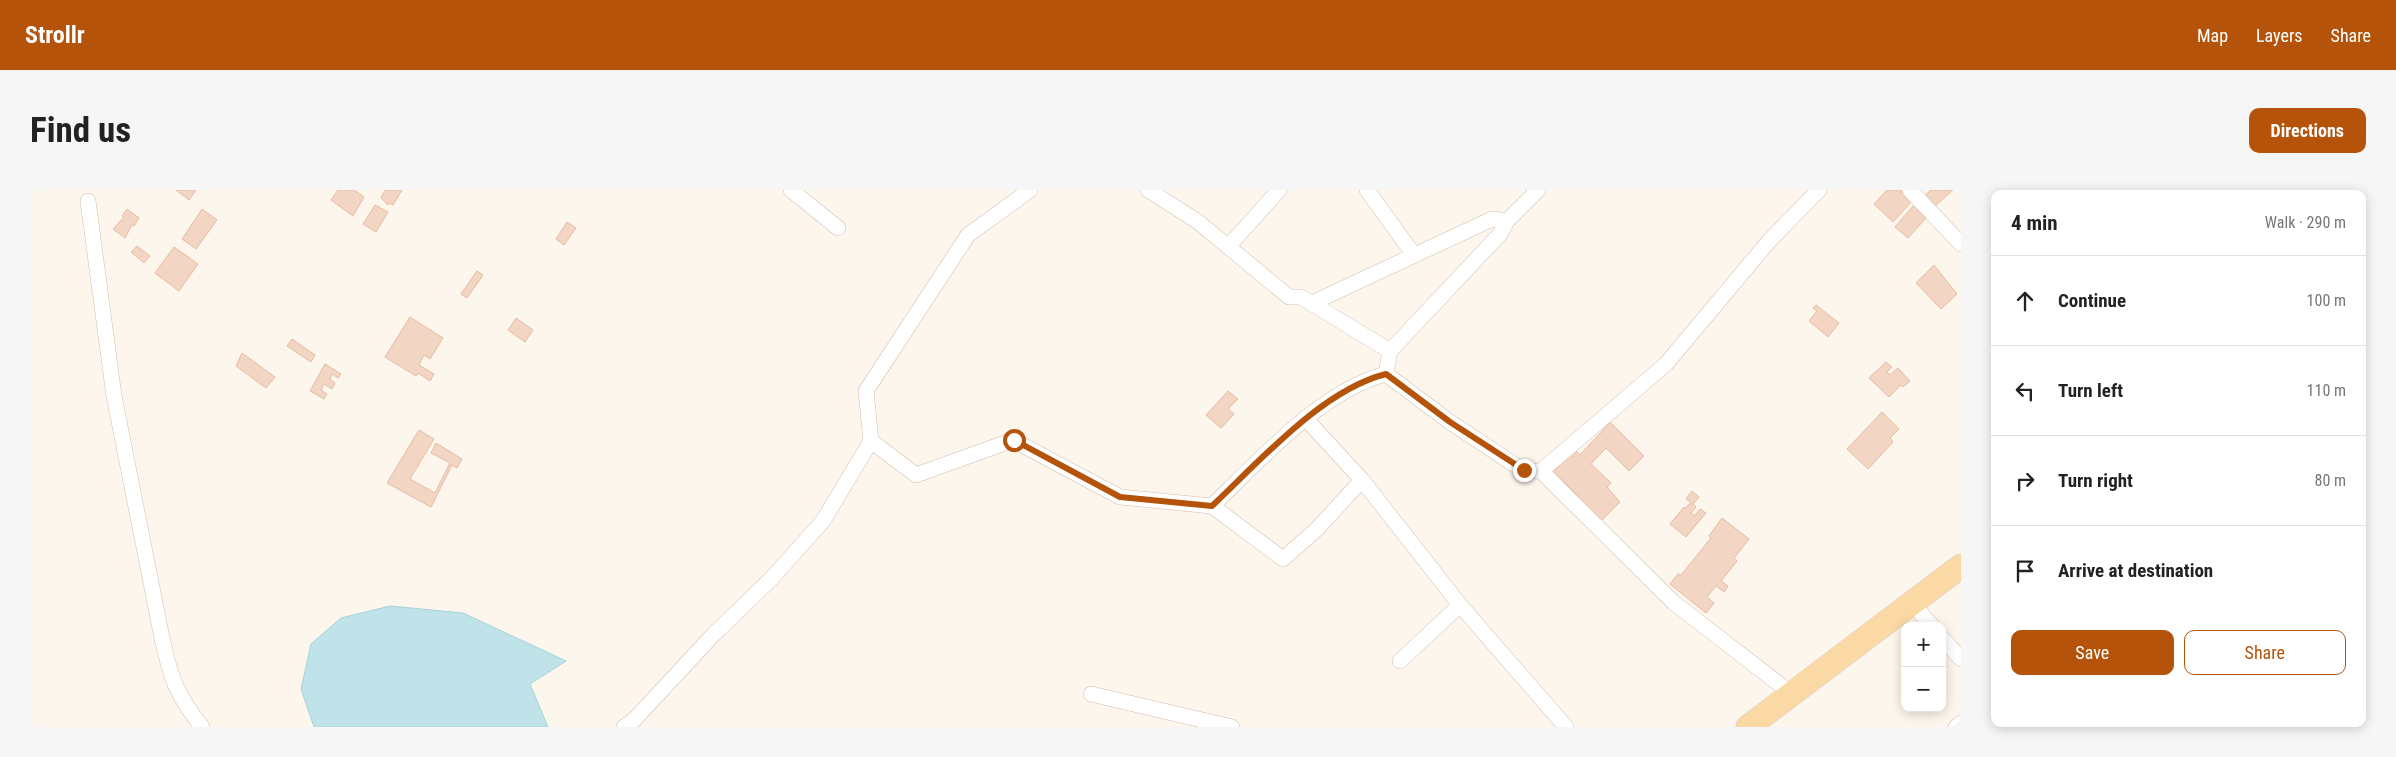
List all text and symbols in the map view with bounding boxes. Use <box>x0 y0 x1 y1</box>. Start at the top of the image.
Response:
text: Strollr <box>25 21 85 49</box>
text: Map <box>2197 25 2228 46</box>
text: Layers <box>2256 25 2303 46</box>
text: Share <box>2331 25 2371 46</box>
button: Directions <box>2249 108 2366 153</box>
text: Find us <box>30 110 131 151</box>
text: 4 min <box>2011 211 2058 235</box>
text: Walk · 290 m <box>2265 213 2346 232</box>
icon: ahead <box>2011 287 2039 315</box>
text: Continue <box>2058 289 2126 312</box>
text: 100 m <box>2307 291 2346 310</box>
icon: left <box>2011 377 2039 405</box>
text: Turn left <box>2058 379 2123 402</box>
text: 110 m <box>2307 381 2346 400</box>
route start <box>1003 429 1026 452</box>
route end <box>1513 459 1536 482</box>
icon: right <box>2011 467 2039 495</box>
text: Turn right <box>2058 469 2133 492</box>
text: 80 m <box>2314 471 2346 490</box>
icon: arrive <box>2011 557 2039 585</box>
text: Arrive at destination <box>2058 559 2213 582</box>
map controls <box>1901 622 1946 712</box>
button: + <box>1901 622 1946 667</box>
button: Save <box>2011 630 2174 675</box>
button: Share <box>2184 630 2346 675</box>
button: − <box>1901 667 1946 712</box>

